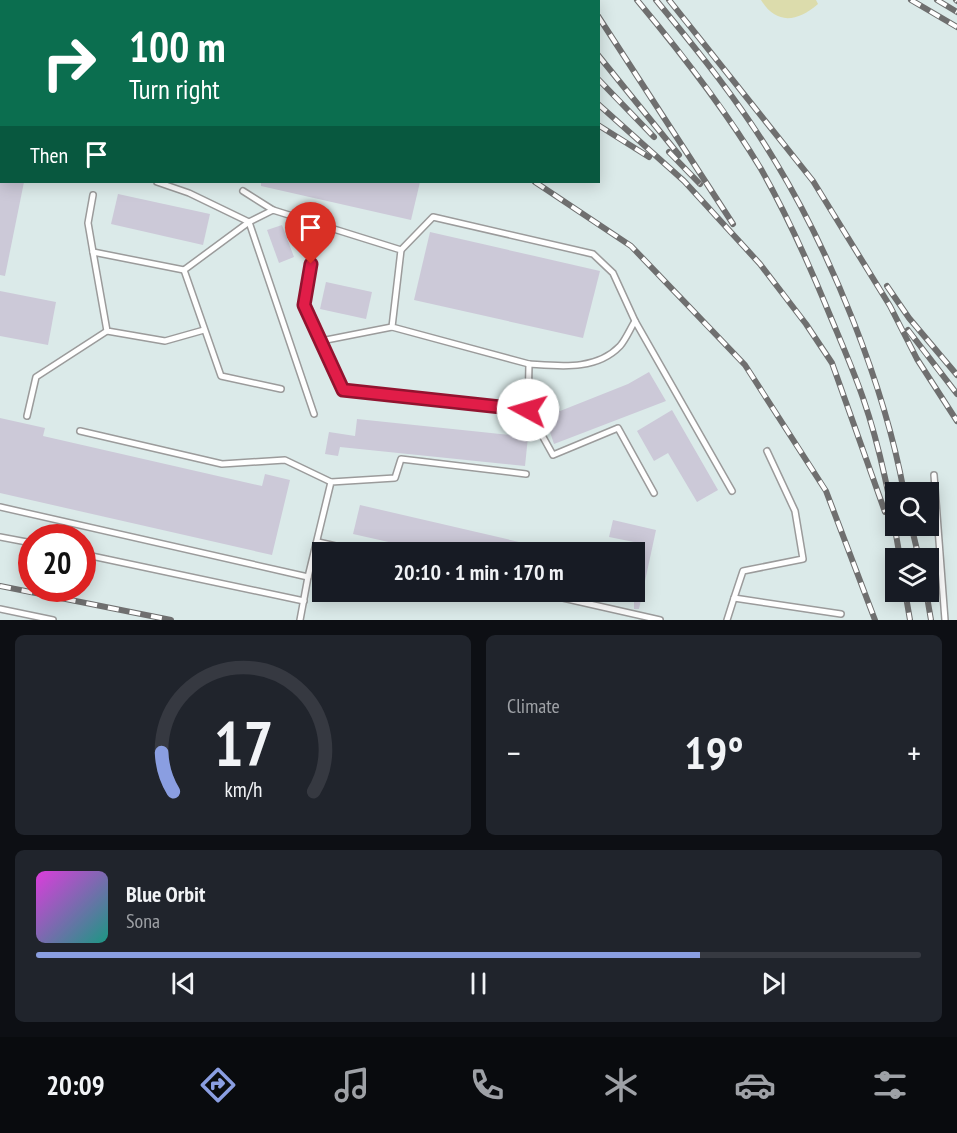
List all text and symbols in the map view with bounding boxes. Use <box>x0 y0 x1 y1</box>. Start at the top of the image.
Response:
text: 100 m <box>129 19 226 74</box>
icon: right <box>30 24 108 102</box>
text: Turn right <box>129 72 220 106</box>
icon: arrive <box>80 138 113 171</box>
text: Then <box>30 141 68 169</box>
pin <box>285 202 336 264</box>
icon: arrive <box>294 211 327 244</box>
position arrow <box>496 378 560 442</box>
map controls <box>885 482 939 602</box>
button: search <box>885 482 939 536</box>
speed limit sign: 20 <box>18 524 96 602</box>
button: layers <box>885 548 939 602</box>
text: 20:10 · 1 min · 170 m <box>393 558 564 586</box>
text: Climate <box>507 693 560 719</box>
text: 17 <box>213 702 273 783</box>
text: 19° <box>684 723 744 781</box>
text: − <box>507 731 521 774</box>
text: + <box>907 731 921 774</box>
text: km/h <box>224 775 262 803</box>
text: Blue Orbit <box>126 880 205 908</box>
text: Sona <box>126 908 160 934</box>
icon: previous <box>167 967 200 1000</box>
icon: pause <box>462 967 495 1000</box>
icon: next <box>757 967 790 1000</box>
icon: directions <box>197 1064 239 1106</box>
icon: music <box>331 1064 373 1106</box>
icon: phone <box>466 1064 508 1106</box>
icon: climate <box>600 1064 642 1106</box>
icon: car <box>734 1064 776 1106</box>
icon: filters <box>869 1064 911 1106</box>
text: 20:09 <box>46 1068 105 1102</box>

